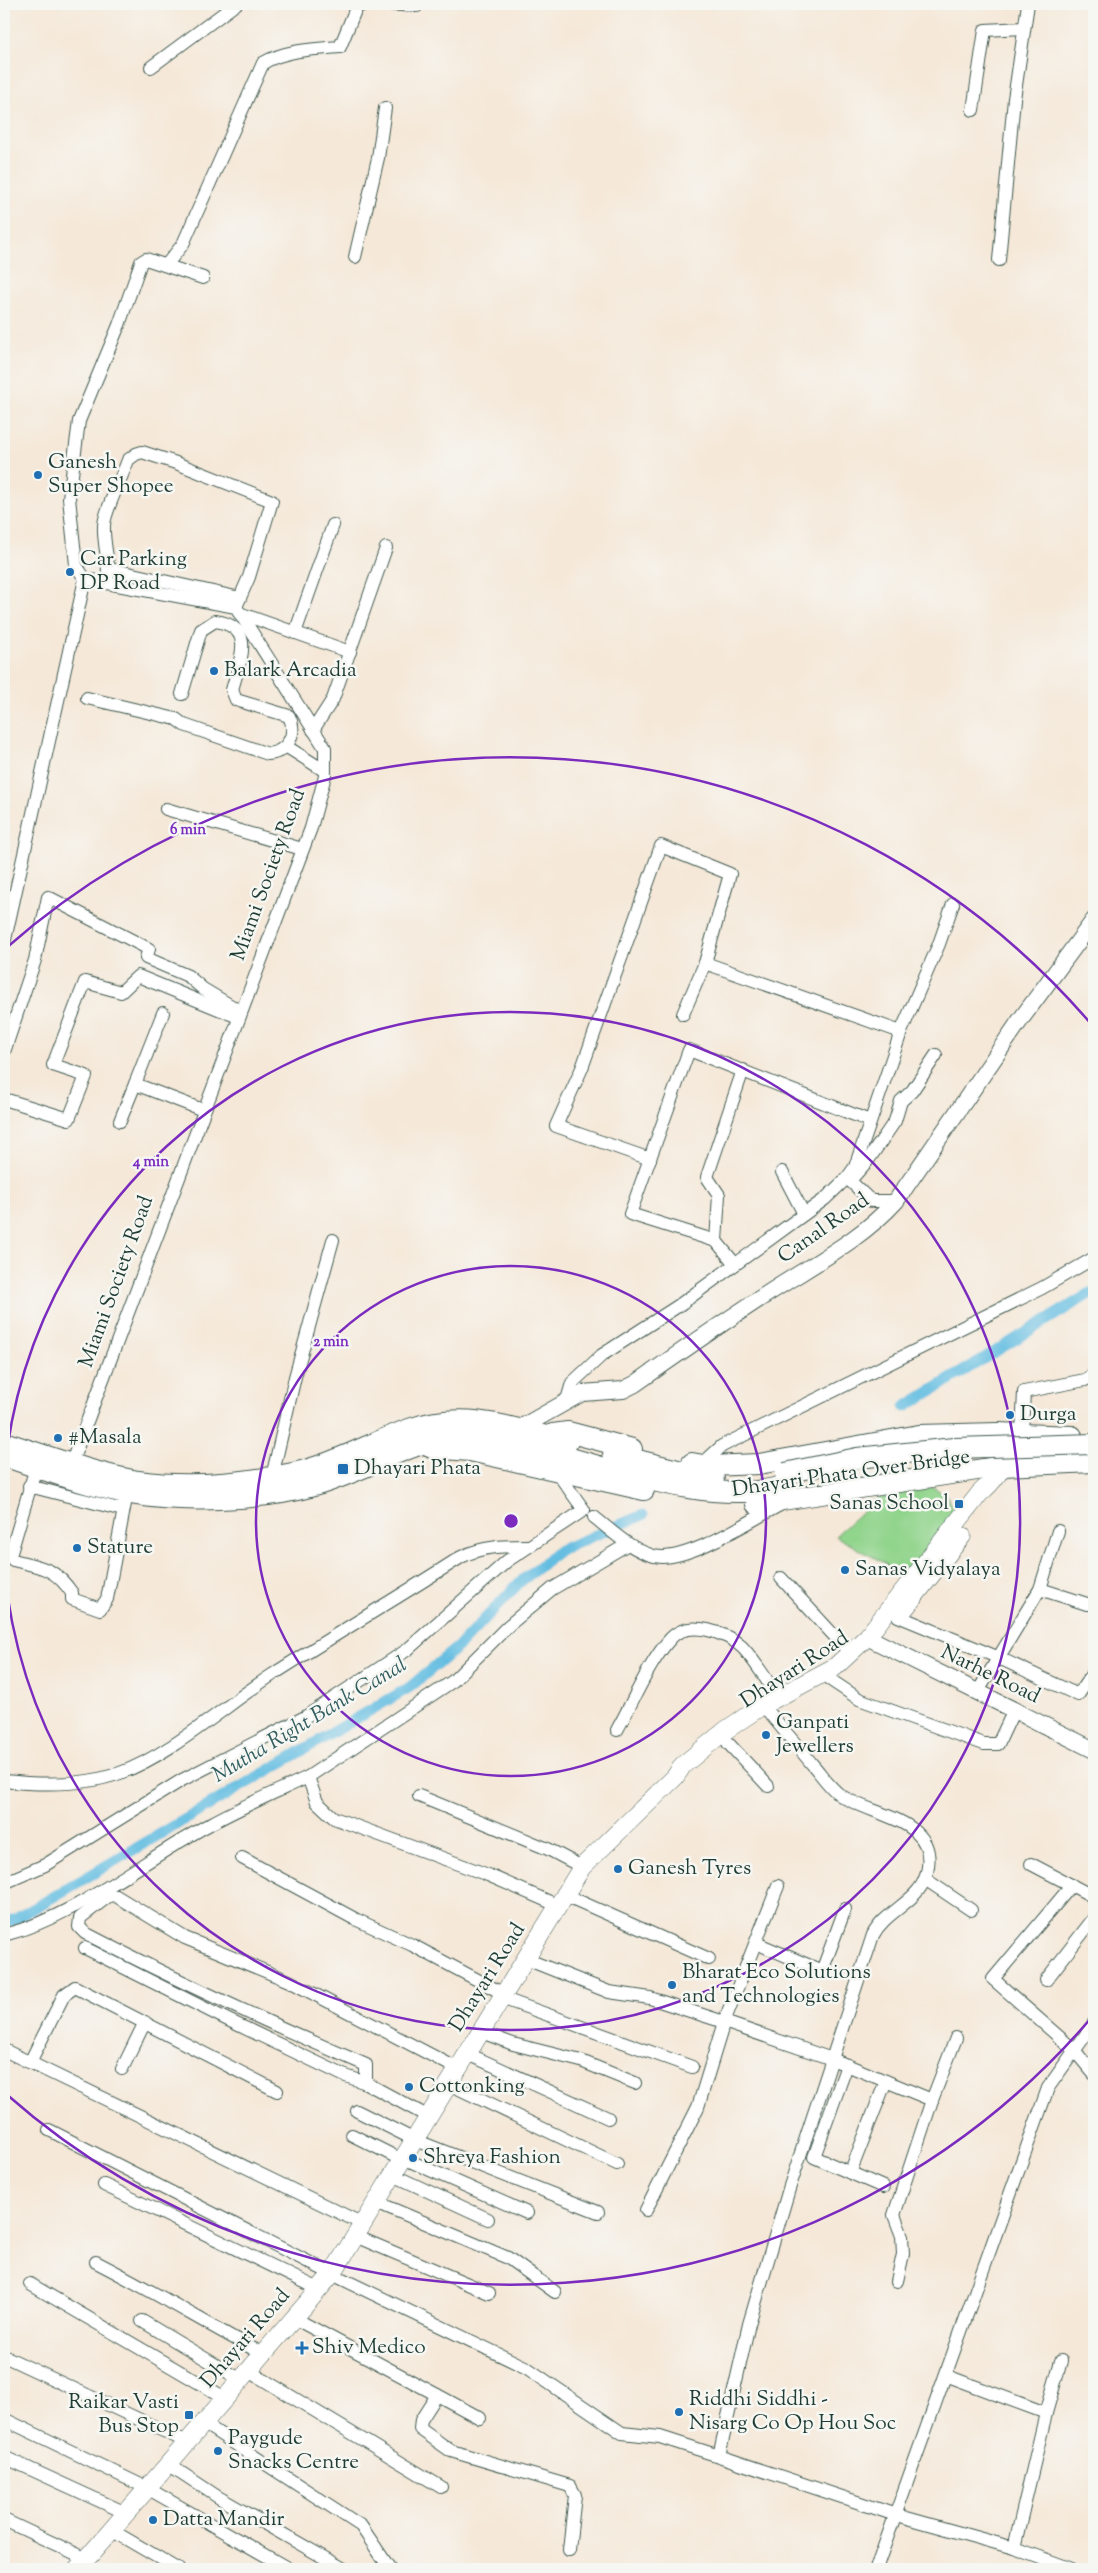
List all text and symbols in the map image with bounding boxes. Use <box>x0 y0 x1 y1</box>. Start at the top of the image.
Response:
place label: Ganesh Super Shopee <box>48 448 174 502</box>
marker: Ganesh Super Shopee <box>32 469 44 481</box>
place label: Car Parking DP Road <box>80 545 187 599</box>
marker: Car Parking DP Road <box>64 566 76 578</box>
place label: Balark Arcadia <box>224 656 357 686</box>
marker: Balark Arcadia <box>208 665 220 677</box>
street label: Miami Society Road <box>224 785 314 965</box>
text: 6 min <box>170 820 206 841</box>
text: 4 min <box>132 1152 169 1173</box>
street label: Canal Road <box>772 1186 876 1272</box>
street label: Miami Society Road <box>72 1192 162 1372</box>
text: 2 min <box>313 1332 349 1353</box>
place label: Durga <box>1020 1400 1077 1430</box>
marker: Durga <box>1004 1409 1016 1421</box>
place label: #Masala <box>68 1423 142 1453</box>
marker: #Masala <box>52 1432 64 1444</box>
street label: Dhayari Phata Over Bridge <box>730 1442 972 1506</box>
place label: Dhayari Phata <box>354 1454 481 1484</box>
marker: Dhayari Phata <box>336 1462 350 1476</box>
place label: Sanas School <box>829 1489 949 1519</box>
marker: Sanas School <box>953 1498 965 1510</box>
centre of rings <box>502 1512 520 1530</box>
place label: Stature <box>87 1533 153 1563</box>
marker: Stature <box>71 1542 83 1554</box>
place label: Sanas Vidyalaya <box>855 1555 1001 1585</box>
marker: Sanas Vidyalaya <box>839 1564 851 1576</box>
street label: Dhayari Road <box>735 1624 855 1716</box>
street label: Narhe Road <box>935 1638 1045 1712</box>
water label: Mutha Right Bank Canal <box>206 1650 414 1792</box>
place label: Ganpati Jewellers <box>775 1708 854 1762</box>
marker: Ganpati Jewellers <box>760 1729 772 1741</box>
place label: Ganesh Tyres <box>628 1854 751 1884</box>
marker: Ganesh Tyres <box>612 1863 624 1875</box>
street label: Dhayari Road <box>442 1917 534 2038</box>
place label: Bharat Eco Solutions and Technologies <box>682 1958 871 2012</box>
marker: Bharat Eco Solutions and Technologies <box>666 1979 678 1991</box>
place label: Cottonking <box>419 2072 525 2102</box>
marker: Cottonking <box>403 2081 415 2093</box>
place label: Shreya Fashion <box>423 2143 561 2173</box>
marker: Shreya Fashion <box>407 2152 419 2164</box>
street label: Dhayari Road <box>194 2282 298 2396</box>
place label: Shiv Medico <box>312 2333 426 2363</box>
marker: Shiv Medico <box>296 2342 308 2354</box>
place label: Riddhi Siddhi - Nisarg Co Op Hou Soc <box>689 2385 896 2439</box>
place label: Raikar Vasti Bus Stop <box>68 2388 179 2442</box>
marker: Riddhi Siddhi - Nisarg Co Op Hou Soc <box>673 2406 685 2418</box>
marker: Raikar Vasti Bus Stop <box>183 2409 195 2421</box>
place label: Paygude Snacks Centre <box>228 2424 359 2478</box>
marker: Paygude Snacks Centre <box>212 2445 224 2457</box>
place label: Datta Mandir <box>163 2505 285 2535</box>
marker: Datta Mandir <box>147 2514 159 2526</box>

